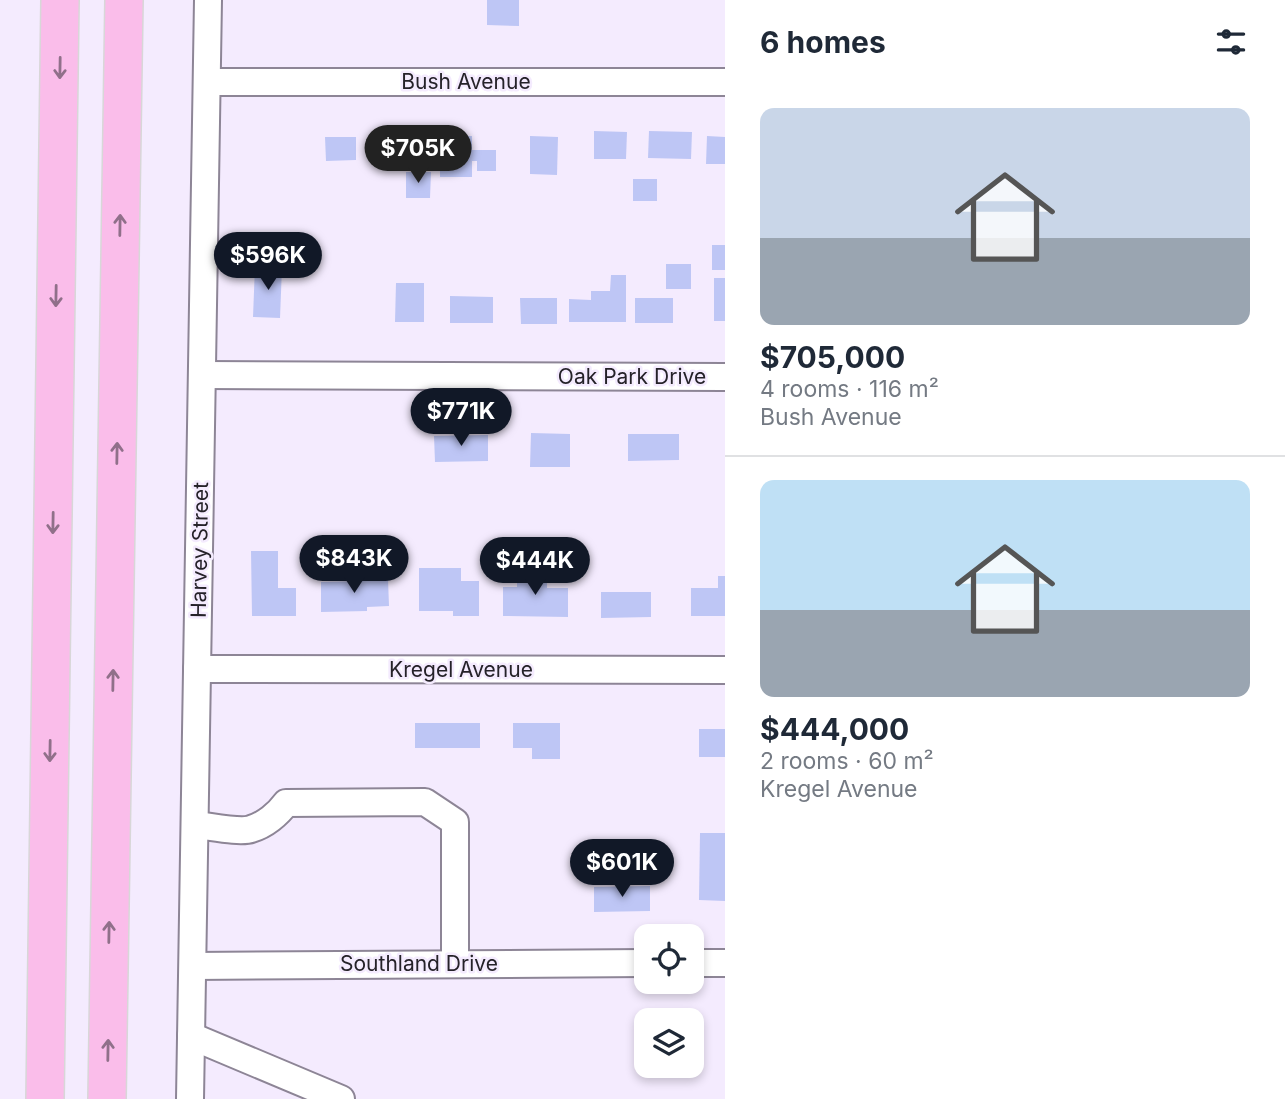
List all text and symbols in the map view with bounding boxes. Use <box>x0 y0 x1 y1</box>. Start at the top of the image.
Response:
icon: filters <box>1212 23 1250 61</box>
text: 6 homes <box>760 24 886 60</box>
one-way arrow <box>53 56 66 79</box>
street label: Bush Avenue <box>401 69 531 94</box>
pin: $705K <box>369 125 467 185</box>
text: $705K <box>381 134 455 162</box>
icon: home <box>942 154 1068 280</box>
one-way arrow <box>114 214 127 237</box>
pin: $596K <box>219 232 317 292</box>
text: $596K <box>230 241 306 269</box>
one-way arrow <box>50 284 63 307</box>
text: $705,000 <box>760 339 905 375</box>
street label: Oak Park Drive <box>558 364 706 389</box>
text: 4 rooms · 116 m² <box>760 375 939 403</box>
pin: $771K <box>412 388 510 448</box>
text: $771K <box>427 397 495 425</box>
text: Bush Avenue <box>760 403 902 431</box>
one-way arrow <box>110 441 124 464</box>
street label: Harvey Street <box>186 482 213 618</box>
one-way arrow <box>47 511 60 534</box>
icon: home <box>942 526 1068 652</box>
pin: $843K <box>305 536 403 595</box>
pin: $444K <box>486 538 584 597</box>
text: $843K <box>316 544 392 572</box>
text: $444K <box>496 546 574 574</box>
street label: Kregel Avenue <box>389 657 533 682</box>
one-way arrow <box>107 669 120 692</box>
text: $444,000 <box>760 711 909 747</box>
one-way arrow <box>44 739 57 762</box>
text: 2 rooms · 60 m² <box>760 747 934 775</box>
text: Kregel Avenue <box>760 775 918 803</box>
pin: $601K <box>573 839 671 899</box>
text: $601K <box>586 848 658 876</box>
one-way arrow <box>103 921 116 944</box>
map controls <box>634 924 704 1078</box>
button: locate <box>634 924 704 994</box>
street label: Southland Drive <box>340 951 498 976</box>
button: layers <box>634 1008 704 1078</box>
one-way arrow <box>101 1038 114 1061</box>

